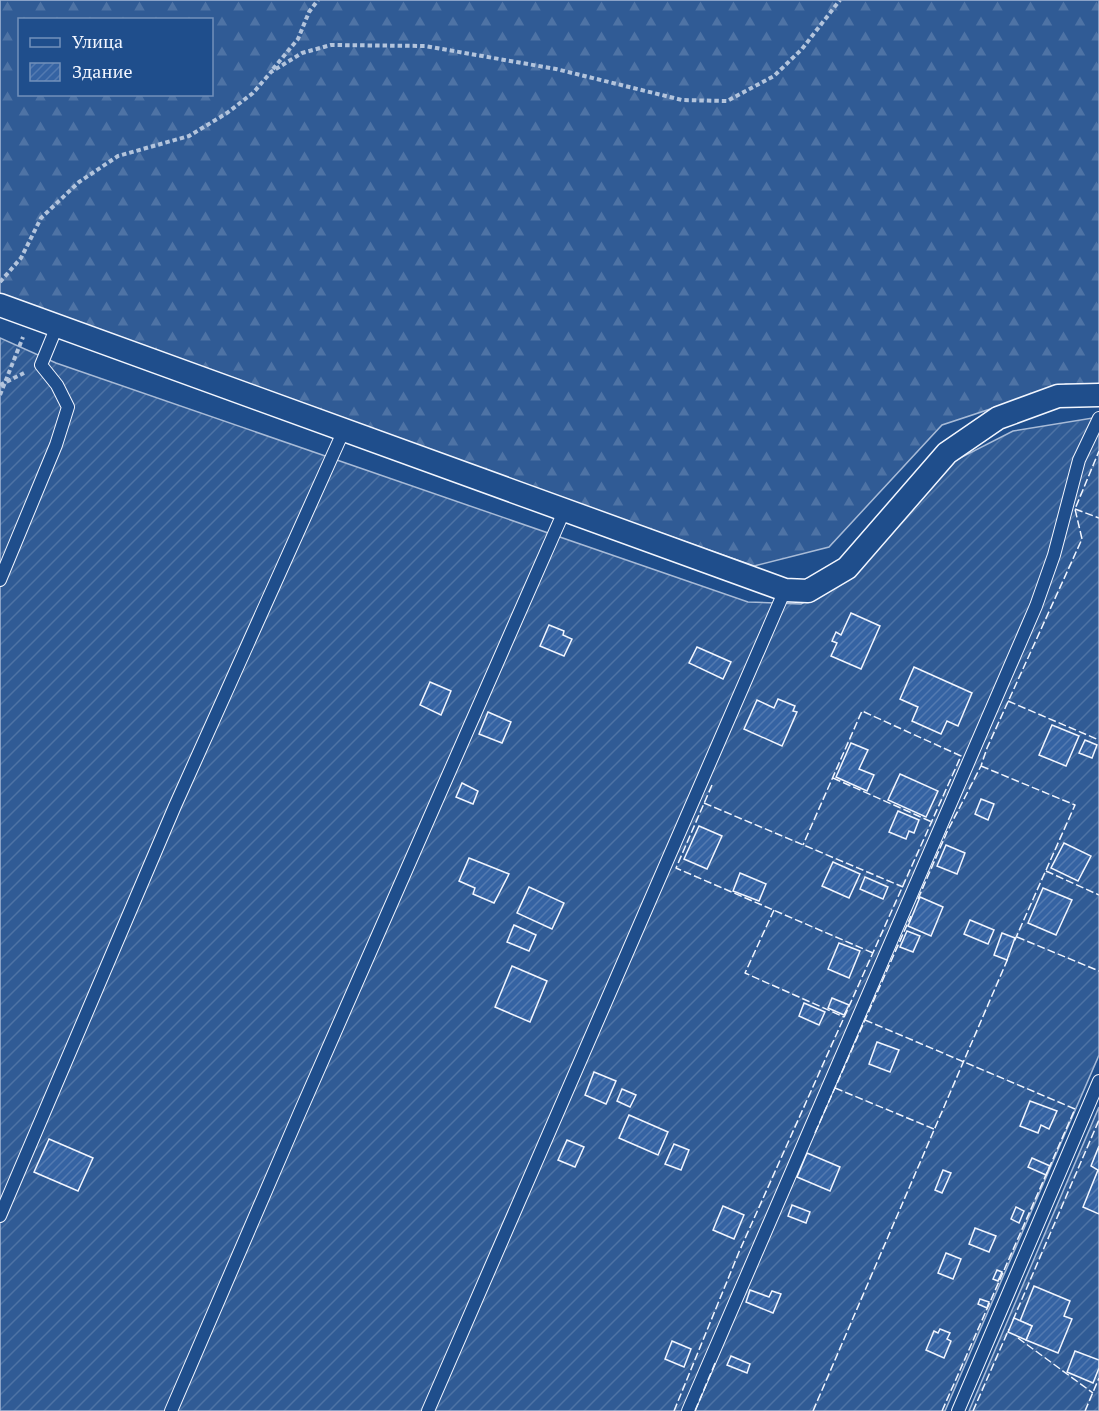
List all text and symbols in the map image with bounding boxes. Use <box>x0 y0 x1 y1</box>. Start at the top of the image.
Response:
legend <box>18 18 213 96</box>
text: Улица <box>72 29 123 53</box>
text: Здание <box>72 59 132 83</box>

